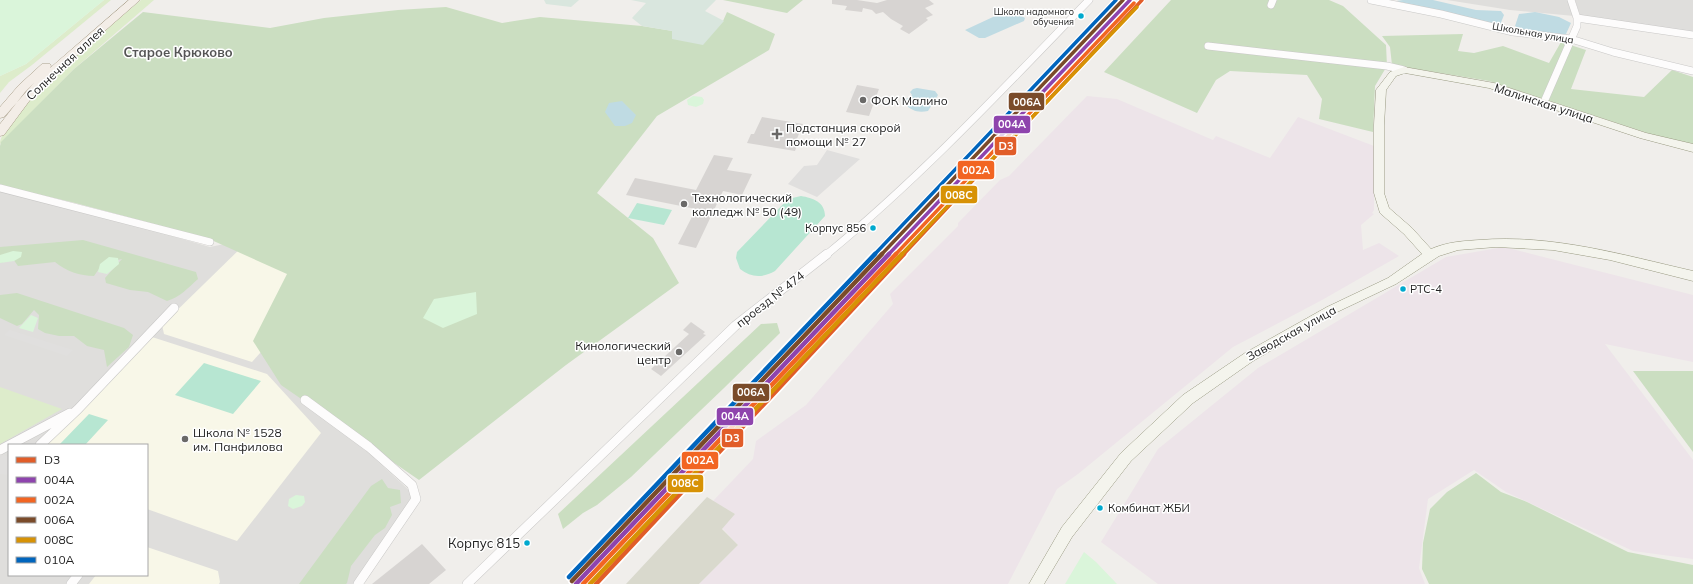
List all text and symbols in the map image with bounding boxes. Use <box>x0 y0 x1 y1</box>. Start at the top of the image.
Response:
place label: Школа надомного обучения <box>994 6 1074 28</box>
marker: Школа надомного обучения <box>1076 11 1086 21</box>
street label: Школьная улица <box>1491 19 1575 47</box>
street label: Солнечная аллея <box>23 23 107 103</box>
district label: Старое Крюково <box>123 44 233 60</box>
street label: Малинская улица <box>1492 80 1596 126</box>
line badge: 006А <box>1008 92 1045 111</box>
place label: ФОК Малино <box>871 93 948 108</box>
marker: ФОК Малино <box>858 95 868 105</box>
text: 006А <box>1013 95 1042 109</box>
line badge: 004А <box>993 115 1031 134</box>
text: 004А <box>998 117 1027 131</box>
place label: Подстанция скорой помощи № 27 <box>786 120 901 149</box>
marker: Подстанция скорой помощи № 27 <box>771 128 783 140</box>
line badge: D3 <box>994 136 1017 156</box>
text: D3 <box>999 139 1014 153</box>
line badge: 002А <box>957 160 995 180</box>
text: 002А <box>962 163 991 177</box>
line badge: 008С <box>940 185 978 204</box>
text: 008С <box>945 188 973 202</box>
place label: Технологический колледж № 50 (49) <box>692 190 802 219</box>
marker: Технологический колледж № 50 (49) <box>679 199 689 209</box>
place label: Корпус 856 <box>805 221 866 235</box>
marker: Корпус 856 <box>868 223 878 233</box>
street label: проезд № 474 <box>733 268 807 330</box>
place label: РТС-4 <box>1410 282 1442 296</box>
marker: РТС-4 <box>1398 284 1408 294</box>
street label: Заводская улица <box>1243 302 1339 364</box>
place label: Кинологический центр <box>575 338 671 367</box>
marker: Кинологический центр <box>674 347 684 357</box>
line badge: 006А <box>732 383 770 402</box>
text: 006А <box>737 385 766 399</box>
line badge: 004А <box>716 407 754 426</box>
text: 004А <box>721 409 750 423</box>
place label: Школа № 1528 им. Панфилова <box>193 425 283 454</box>
line badge: D3 <box>721 428 744 448</box>
text: D3 <box>725 431 740 445</box>
marker: Школа № 1528 им. Панфилова <box>180 434 190 444</box>
legend <box>8 444 148 576</box>
line badge: 002А <box>681 451 719 470</box>
text: D3 <box>44 452 60 467</box>
text: 002А <box>686 453 715 467</box>
text: 004А <box>44 472 75 487</box>
line badge: 008С <box>667 474 704 493</box>
text: 008С <box>671 476 699 490</box>
text: 002А <box>44 492 75 507</box>
place label: Комбинат ЖБИ <box>1108 501 1190 515</box>
marker: Комбинат ЖБИ <box>1095 503 1105 513</box>
text: 006А <box>44 512 75 527</box>
text: 008С <box>44 532 74 547</box>
place label: Корпус 815 <box>448 535 520 551</box>
marker: Корпус 815 <box>522 538 532 548</box>
text: 010А <box>44 552 75 567</box>

